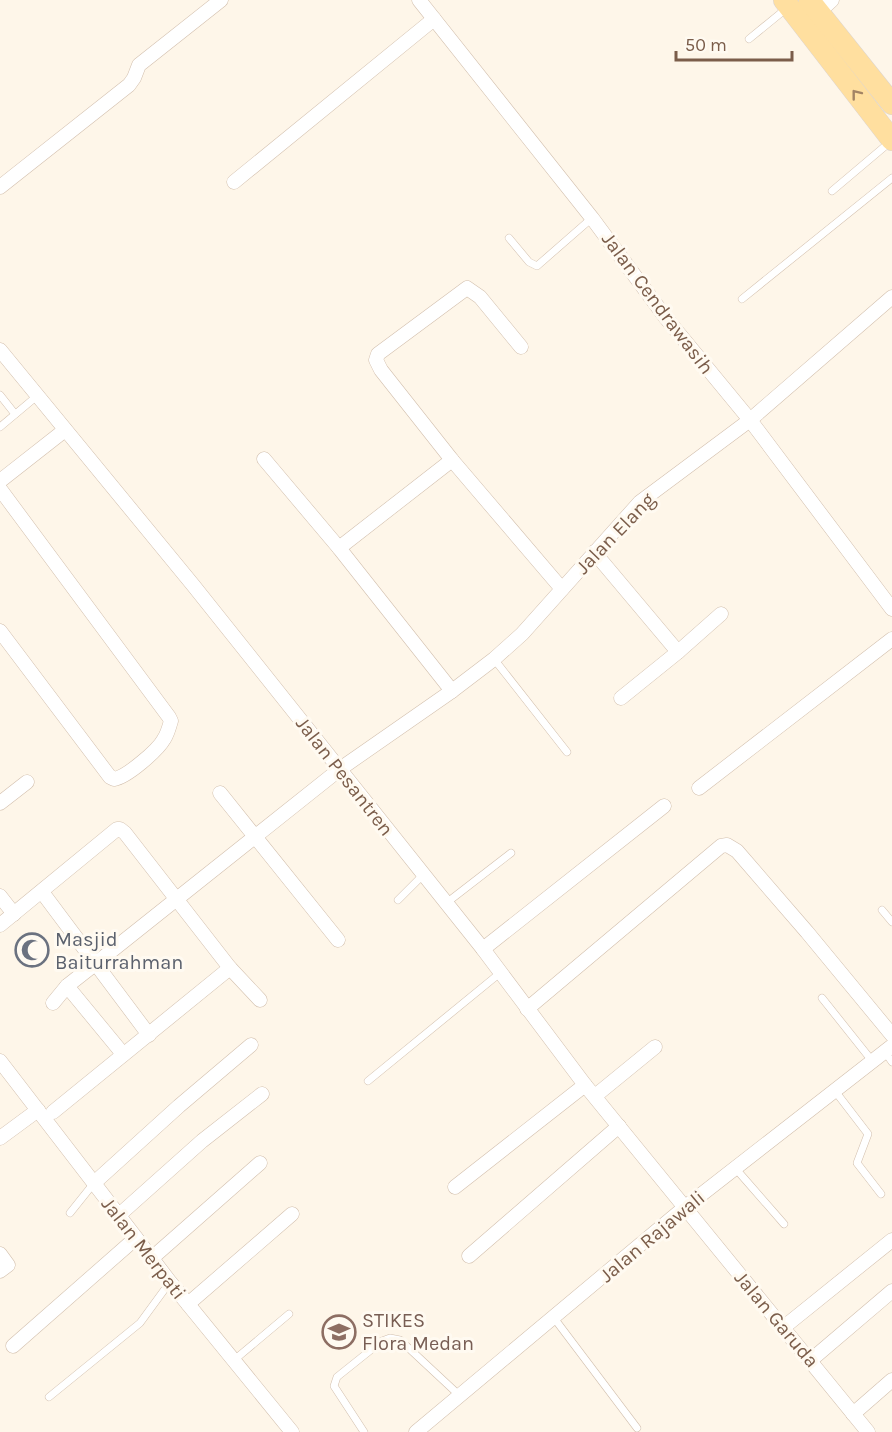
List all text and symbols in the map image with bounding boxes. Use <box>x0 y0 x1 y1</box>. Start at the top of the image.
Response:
scale bar <box>676 24 792 62</box>
text: 50 m <box>685 34 727 56</box>
one-way arrow <box>853 89 864 100</box>
street label: Jalan Cendrawasih <box>597 228 718 379</box>
street label: Jalan Elang <box>571 488 660 579</box>
street label: Jalan Pesantren <box>291 712 398 840</box>
place label: Masjid Baiturrahman <box>55 928 183 974</box>
mosque icon: Masjid Baiturrahman <box>14 932 50 968</box>
street label: Jalan Rajawali <box>595 1186 710 1287</box>
street label: Jalan Merpati <box>97 1193 191 1304</box>
street label: Jalan Garuda <box>730 1266 824 1372</box>
place label: STIKES Flora Medan <box>362 1309 474 1355</box>
school or university icon: STIKES Flora Medan <box>321 1314 357 1350</box>

